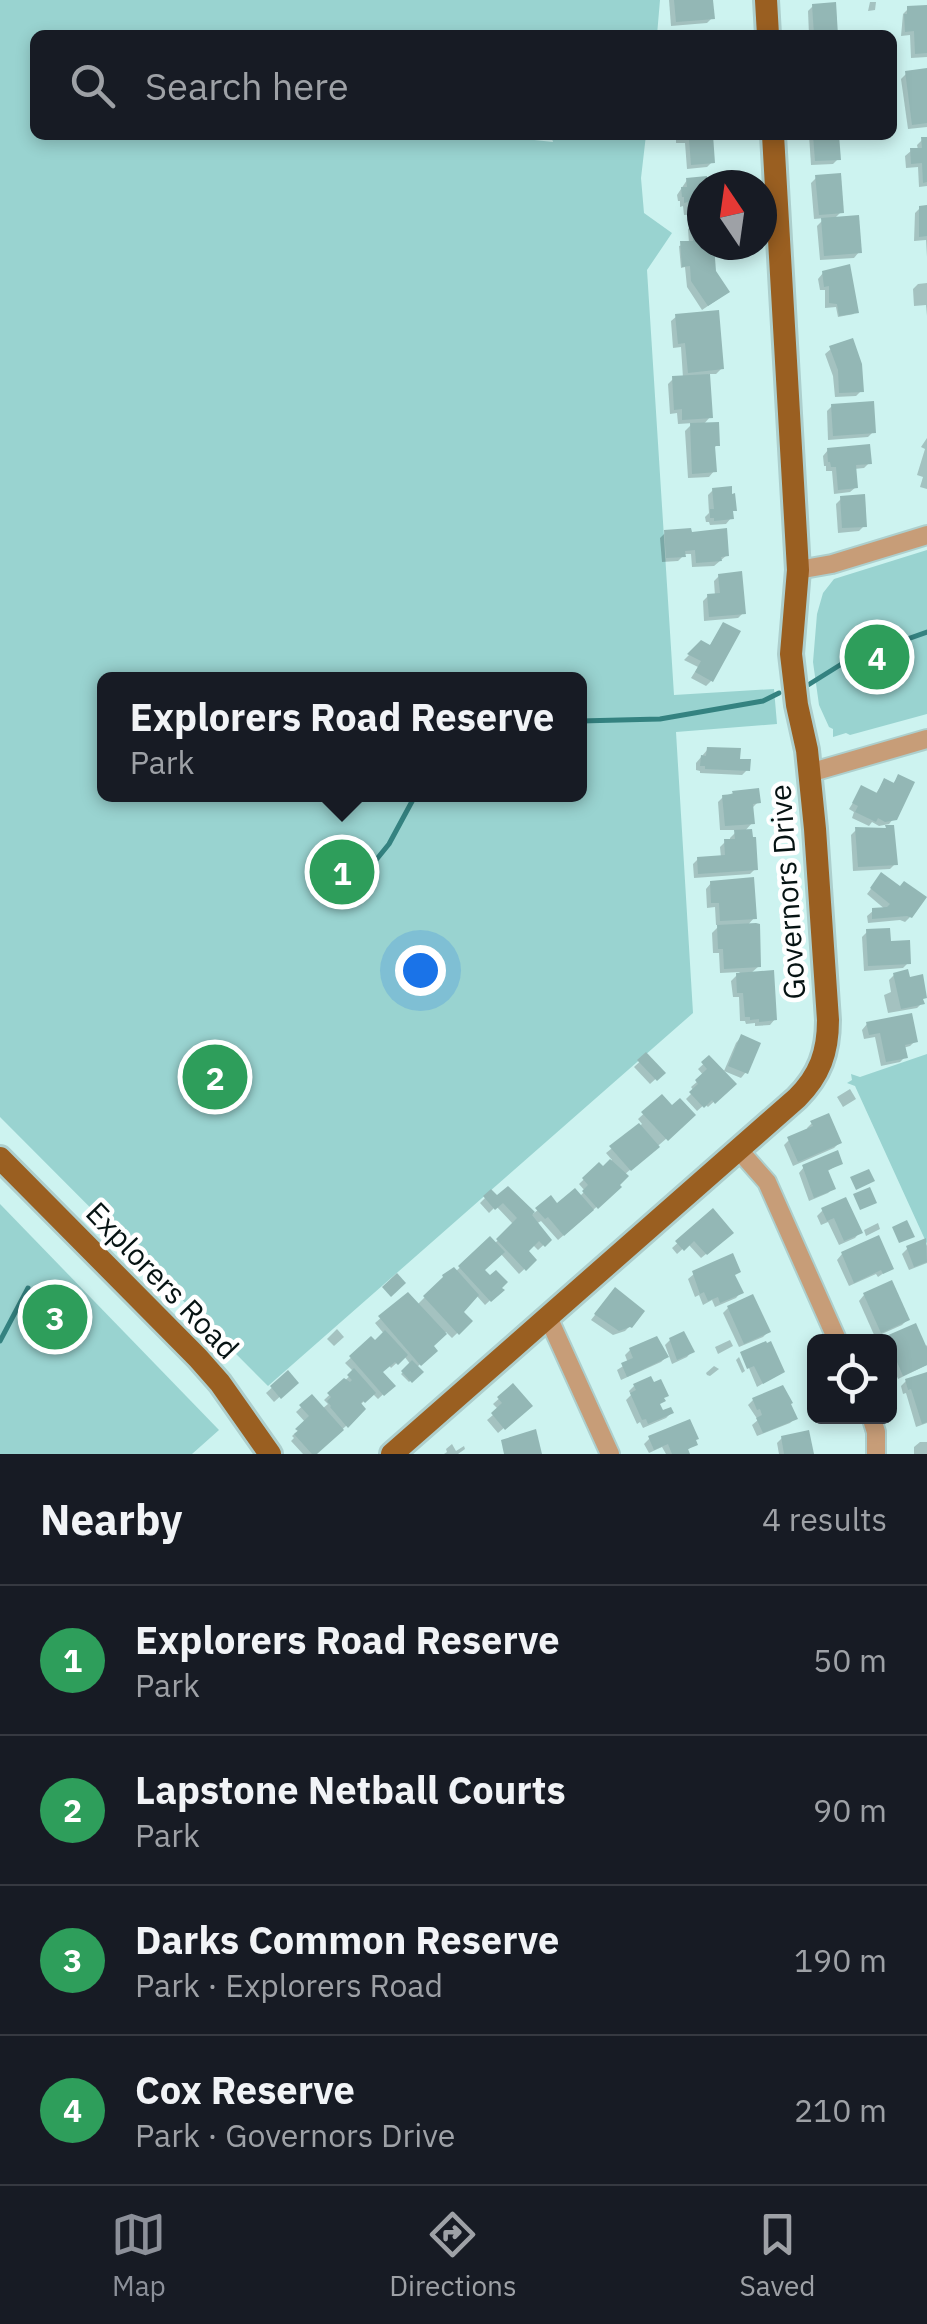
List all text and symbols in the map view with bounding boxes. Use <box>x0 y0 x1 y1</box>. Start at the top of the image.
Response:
search box <box>30 30 897 140</box>
icon: search <box>65 58 120 113</box>
text: Search here <box>145 61 349 110</box>
north arrow <box>687 170 777 260</box>
pin: 4 <box>844 620 910 694</box>
popup <box>97 672 587 802</box>
text: Explorers Road Reserve <box>130 692 554 741</box>
text: Park <box>130 741 194 783</box>
street label: Governors Drive <box>760 783 813 1001</box>
pin: 1 <box>310 834 374 910</box>
your location <box>395 945 446 996</box>
pin: 2 <box>182 1040 248 1114</box>
street label: Explorers Road <box>78 1193 248 1367</box>
pin: 3 <box>22 1280 88 1354</box>
map controls <box>807 1334 897 1424</box>
button: locate <box>807 1334 897 1424</box>
text: Nearby <box>40 1492 182 1547</box>
text: 4 results <box>762 1498 887 1540</box>
text: Explorers Road Reserve <box>135 1615 560 1664</box>
text: 1 <box>63 1639 82 1681</box>
text: 50 m <box>813 1639 887 1681</box>
text: Park <box>135 1664 200 1706</box>
text: Lapstone Netball Courts <box>135 1765 566 1814</box>
text: 2 <box>63 1789 82 1831</box>
text: 90 m <box>813 1789 887 1831</box>
text: Park <box>135 1814 200 1856</box>
text: Darks Common Reserve <box>135 1915 559 1964</box>
text: 3 <box>63 1939 82 1981</box>
text: 190 m <box>794 1939 887 1981</box>
text: Park · Explorers Road <box>135 1964 443 2006</box>
text: Cox Reserve <box>135 2065 355 2114</box>
text: 4 <box>63 2089 82 2131</box>
text: 210 m <box>794 2089 887 2131</box>
text: Park · Governors Drive <box>135 2114 455 2156</box>
tab: Map <box>111 2207 166 2304</box>
tab: Directions <box>389 2207 517 2304</box>
tab: Saved <box>739 2207 816 2304</box>

